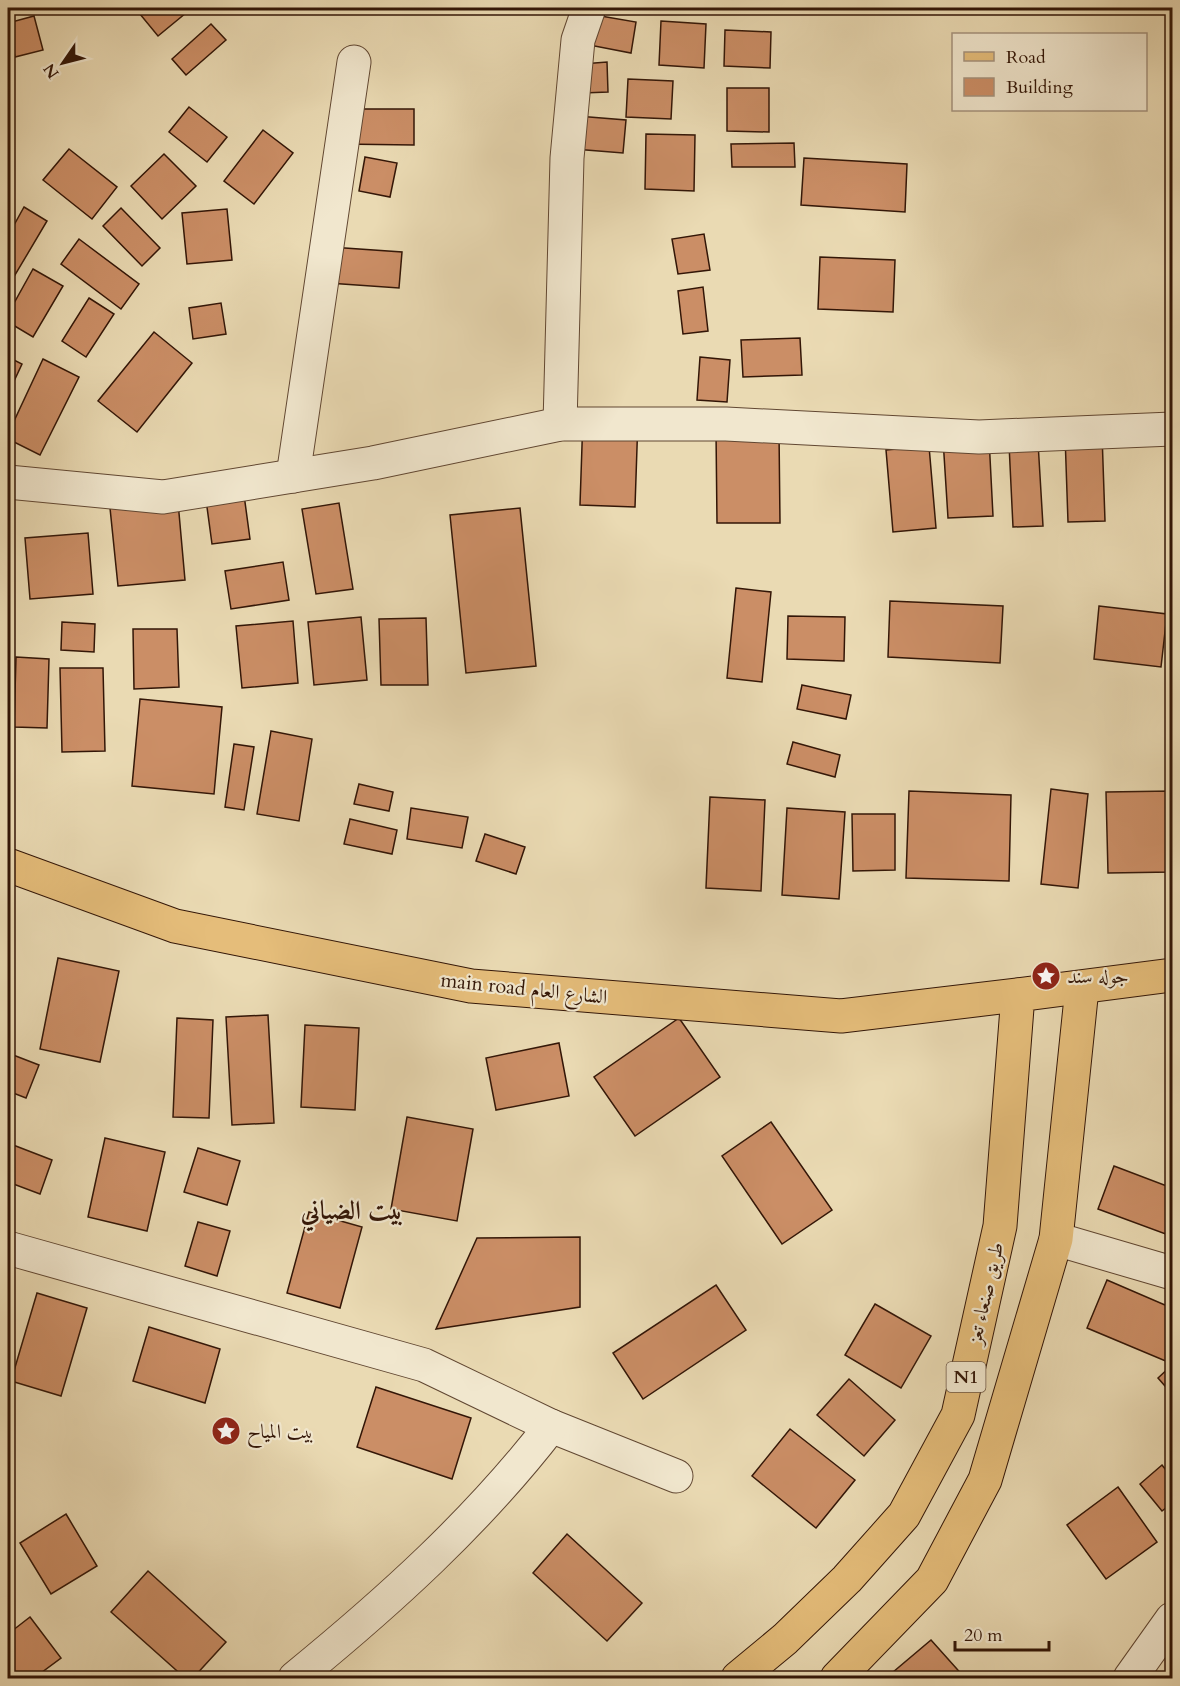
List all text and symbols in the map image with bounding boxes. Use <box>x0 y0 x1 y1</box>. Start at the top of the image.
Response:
north arrow <box>33 33 93 93</box>
legend <box>952 33 1147 111</box>
text: Road <box>1006 45 1046 70</box>
text: N <box>38 59 65 83</box>
text: Building <box>1006 75 1074 100</box>
place icon: جوله سند <box>1030 960 1062 992</box>
place label: جوله سند <box>1067 963 1129 990</box>
street label: main road الشارع العام <box>439 966 609 1015</box>
district label: بيت الضياني <box>300 1193 403 1232</box>
street label: طريق صنعاء تعز <box>960 1240 1010 1349</box>
road number: N1 <box>946 1362 986 1392</box>
place icon: بيت المياح <box>210 1415 242 1447</box>
place label: بيت المياح <box>247 1418 314 1449</box>
scale bar <box>955 1614 1050 1652</box>
text: 20 m <box>964 1623 1003 1648</box>

